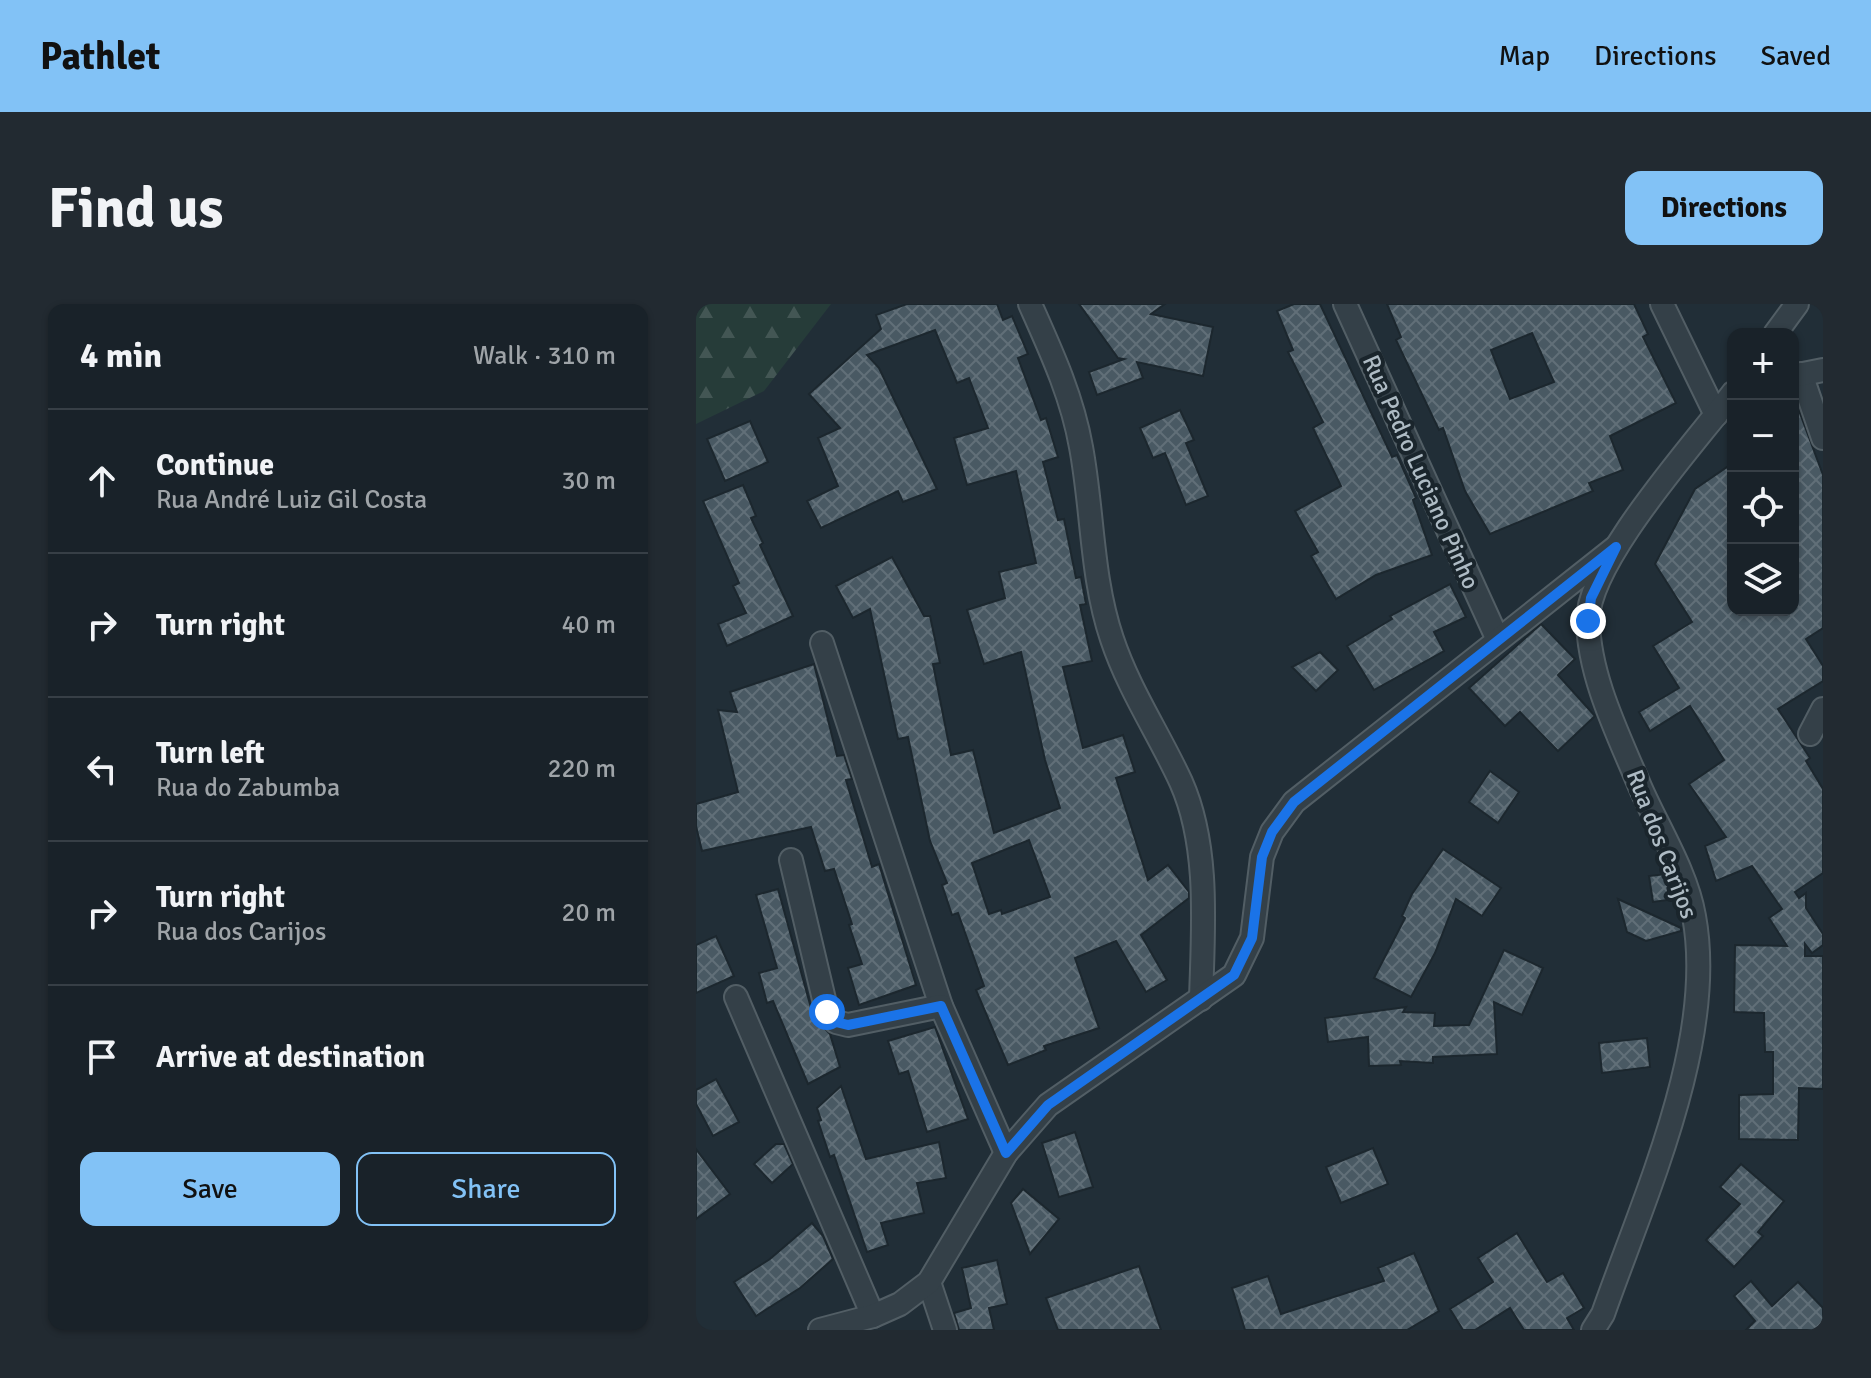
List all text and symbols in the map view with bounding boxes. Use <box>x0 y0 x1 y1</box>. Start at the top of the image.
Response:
text: Pathlet <box>40 33 160 80</box>
text: Map <box>1498 39 1550 73</box>
text: Directions <box>1594 39 1716 73</box>
text: Saved <box>1760 39 1831 73</box>
button: Directions <box>1625 171 1823 245</box>
text: Find us <box>48 174 223 243</box>
map controls <box>1727 328 1799 616</box>
button: + <box>1727 328 1799 400</box>
text: 4 min <box>80 335 162 377</box>
text: Walk · 310 m <box>473 340 616 372</box>
street label: Rua Pedro Luciano Pinho <box>1356 350 1486 594</box>
button: − <box>1727 400 1799 472</box>
text: Continue <box>156 447 274 484</box>
icon: ahead <box>80 459 124 503</box>
text: 30 m <box>561 465 616 497</box>
button: locate <box>1727 472 1799 544</box>
text: Rua André Luiz Gil Costa <box>156 484 427 516</box>
button: layers <box>1727 544 1799 616</box>
icon: right <box>80 603 124 647</box>
route end <box>1570 603 1606 639</box>
text: Turn right <box>156 607 285 644</box>
text: 40 m <box>561 609 616 641</box>
text: Turn left <box>156 735 265 772</box>
icon: left <box>80 747 124 791</box>
text: 220 m <box>547 753 616 785</box>
street label: Rua dos Carijos <box>1620 765 1704 923</box>
text: Rua do Zabumba <box>156 772 340 804</box>
text: Turn right <box>156 879 285 916</box>
icon: right <box>80 891 124 935</box>
text: 20 m <box>561 897 616 929</box>
text: Rua dos Carijos <box>156 916 326 948</box>
route start <box>809 994 845 1030</box>
icon: arrive <box>80 1035 124 1079</box>
text: Arrive at destination <box>156 1039 425 1076</box>
button: Save <box>80 1152 340 1226</box>
button: Share <box>356 1152 616 1226</box>

